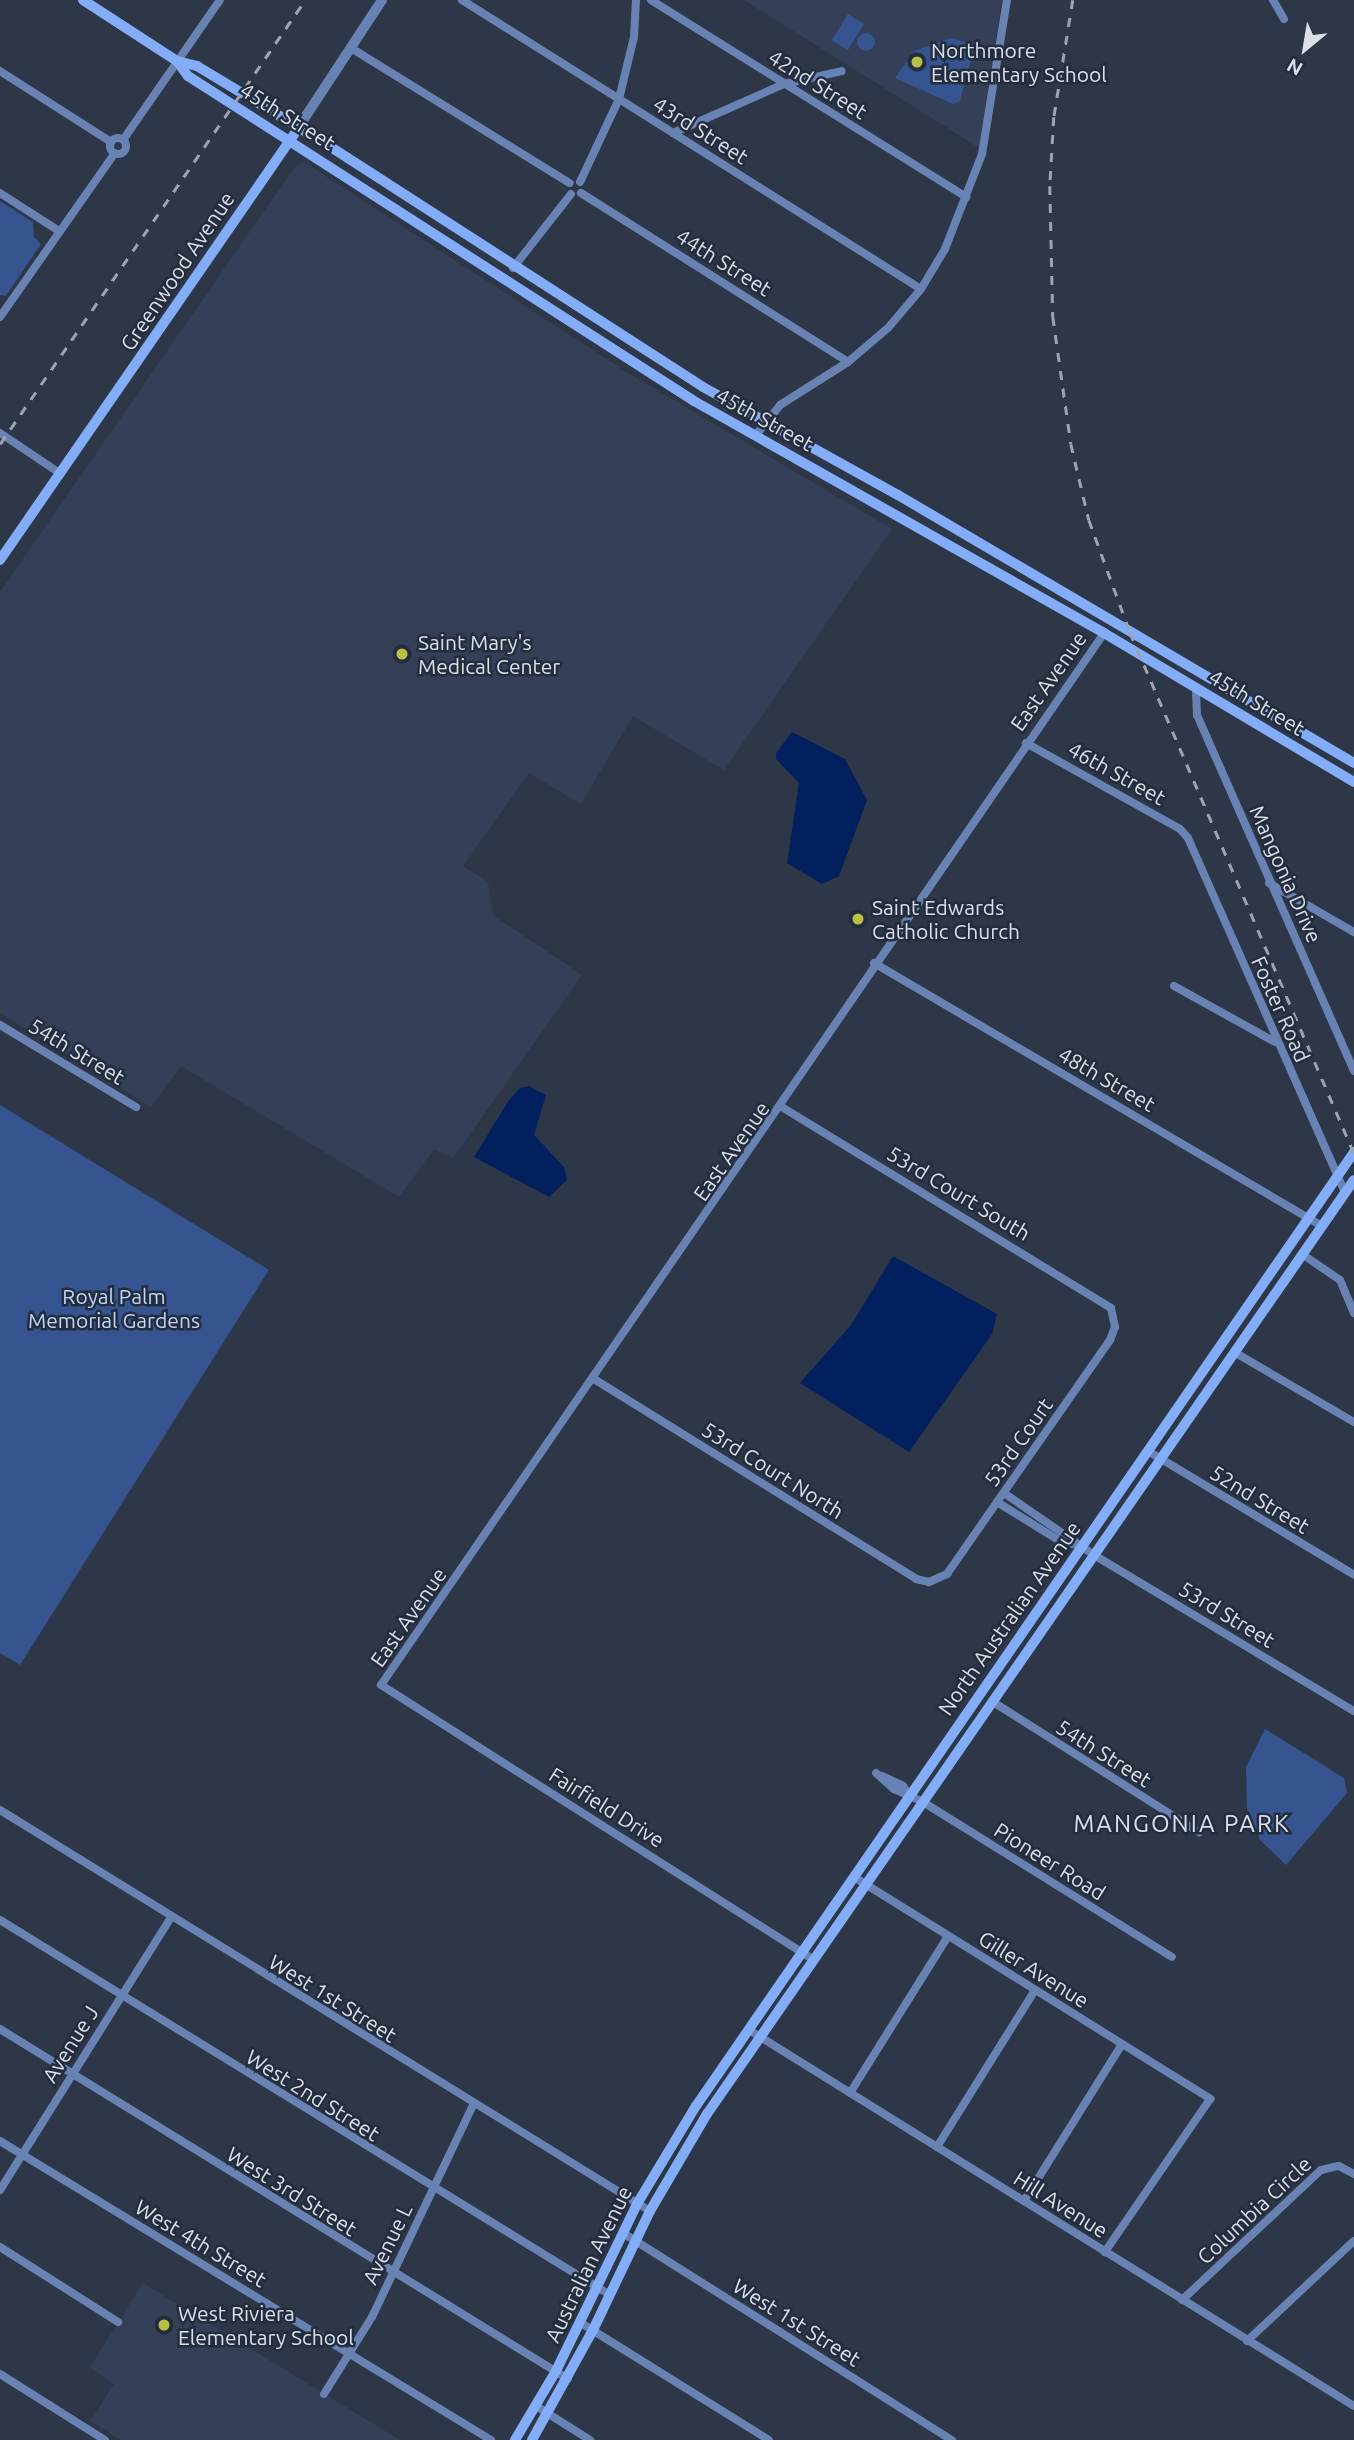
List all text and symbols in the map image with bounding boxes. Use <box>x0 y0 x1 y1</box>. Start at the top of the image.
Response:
north arrow <box>1270 14 1340 84</box>
place label: Northmore Elementary School <box>931 37 1107 87</box>
street label: 42nd Street <box>764 44 872 124</box>
marker: Northmore Elementary School <box>909 54 925 70</box>
text: N <box>1283 54 1306 80</box>
street label: 45th Street <box>236 77 340 155</box>
street label: 43rd Street <box>649 91 753 169</box>
street label: Greenwood Avenue <box>115 187 239 355</box>
street label: 44th Street <box>672 223 776 301</box>
street label: 45th Street <box>712 382 818 456</box>
street label: East Avenue <box>1005 626 1091 736</box>
place label: Saint Mary's Medical Center <box>418 629 560 679</box>
marker: Saint Mary's Medical Center <box>392 644 412 664</box>
street label: 45th Street <box>1204 664 1310 740</box>
street label: 46th Street <box>1064 736 1170 810</box>
street label: Mangonia Drive <box>1244 801 1328 947</box>
place label: Saint Edwards Catholic Church <box>872 894 1020 944</box>
marker: Saint Edwards Catholic Church <box>850 911 866 927</box>
street label: Foster Road <box>1246 952 1316 1066</box>
street label: 54th Street <box>24 1013 130 1089</box>
street label: 48th Street <box>1054 1041 1160 1117</box>
street label: East Avenue <box>688 1096 774 1206</box>
street label: 53rd Court South <box>883 1140 1035 1246</box>
park label: Royal Palm Memorial Gardens <box>28 1283 200 1333</box>
street label: 53rd Court <box>978 1393 1058 1491</box>
street label: 53rd Court North <box>697 1416 849 1524</box>
street label: 52nd Street <box>1206 1460 1314 1538</box>
street label: North Australian Avenue <box>932 1516 1086 1720</box>
street label: East Avenue <box>365 1562 451 1672</box>
street label: 53rd Street <box>1175 1576 1279 1652</box>
street label: 54th Street <box>1052 1714 1156 1792</box>
street label: Fairfield Drive <box>545 1762 669 1852</box>
district label: MANGONIA PARK <box>1075 1810 1289 1838</box>
street label: Pioneer Road <box>990 1817 1110 1905</box>
street label: Giller Avenue <box>974 1925 1094 2013</box>
street label: West 1st Street <box>265 1949 401 2047</box>
street label: Avenue J <box>37 2001 103 2087</box>
street label: West 2nd Street <box>242 2044 384 2146</box>
street label: West 3rd Street <box>222 2141 362 2241</box>
street label: Columbia Circle <box>1192 2151 1316 2269</box>
street label: Hill Avenue <box>1009 2165 1113 2243</box>
street label: Australian Avenue <box>539 2182 637 2346</box>
street label: West 4th Street <box>131 2194 271 2292</box>
street label: Avenue L <box>357 2200 417 2288</box>
street label: West 1st Street <box>729 2273 865 2371</box>
place label: West Riviera Elementary School <box>178 2300 354 2350</box>
marker: West Riviera Elementary School <box>156 2317 172 2333</box>

